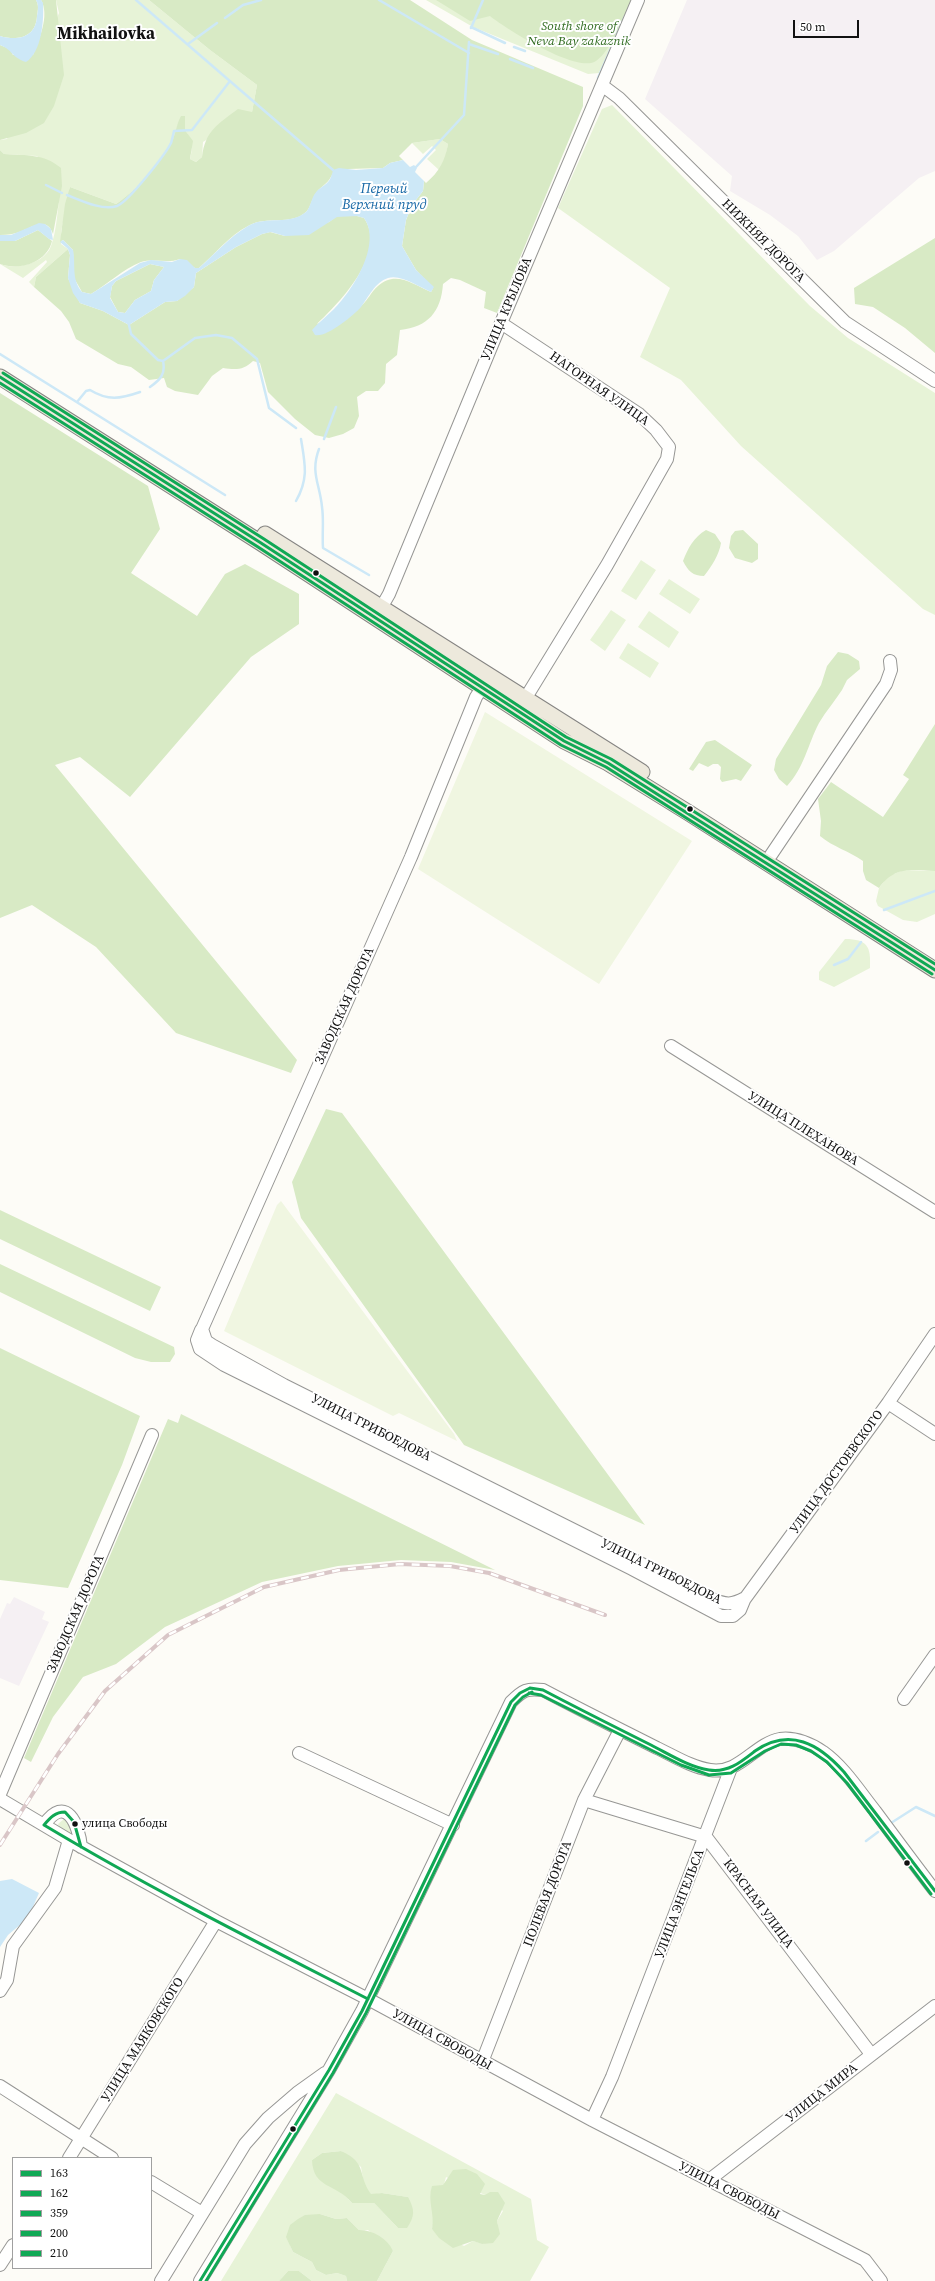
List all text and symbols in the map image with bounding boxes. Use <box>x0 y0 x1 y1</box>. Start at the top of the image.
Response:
scale bar <box>795 12 861 38</box>
park label: South shore of Neva Bay zakaznik <box>527 19 631 50</box>
text: 50 m <box>800 19 826 35</box>
district label: Mikhailovka <box>57 25 155 45</box>
water label: Первый Верхний пруд <box>342 181 426 214</box>
street label: НИЖНЯЯ ДОРОГА <box>718 196 808 286</box>
street label: УЛИЦА КРЫЛОВА <box>478 255 536 363</box>
street label: НАГОРНАЯ УЛИЦА <box>546 349 652 429</box>
unlabelled marker <box>311 568 321 578</box>
unlabelled marker <box>685 804 695 814</box>
street label: ЗАВОДСКАЯ ДОРОГА <box>312 945 378 1067</box>
street label: УЛИЦА ПЛЕХАНОВА <box>745 1089 861 1169</box>
street label: УЛИЦА ГРИБОЕДОВА <box>308 1391 434 1465</box>
street label: УЛИЦА ДОСТОЕВСКОГО <box>787 1407 887 1537</box>
street label: УЛИЦА ГРИБОЕДОВА <box>598 1536 724 1608</box>
street label: ЗАВОДСКАЯ ДОРОГА <box>44 1553 108 1675</box>
place label: улица Свободы <box>82 1817 168 1831</box>
marker: улица Свободы <box>70 1819 80 1829</box>
street label: ПОЛЕВАЯ ДОРОГА <box>521 1839 575 1949</box>
street label: УЛИЦА ЭНГЕЛЬСА <box>652 1847 708 1961</box>
street label: КРАСНАЯ УЛИЦА <box>719 1856 797 1952</box>
unlabelled marker <box>902 1858 912 1868</box>
street label: УЛИЦА МАЯКОВСКОГО <box>98 1975 188 2105</box>
street label: УЛИЦА СВОБОДЫ <box>389 2006 495 2074</box>
street label: УЛИЦА МИРА <box>783 2060 861 2126</box>
unlabelled marker <box>288 2124 298 2134</box>
legend <box>12 2157 152 2269</box>
street label: УЛИЦА СВОБОДЫ <box>676 2159 782 2223</box>
text: 163 <box>50 2165 68 2181</box>
text: 162 <box>50 2185 68 2201</box>
text: 359 <box>50 2205 68 2221</box>
text: 200 <box>50 2225 68 2241</box>
text: 210 <box>50 2245 68 2261</box>

